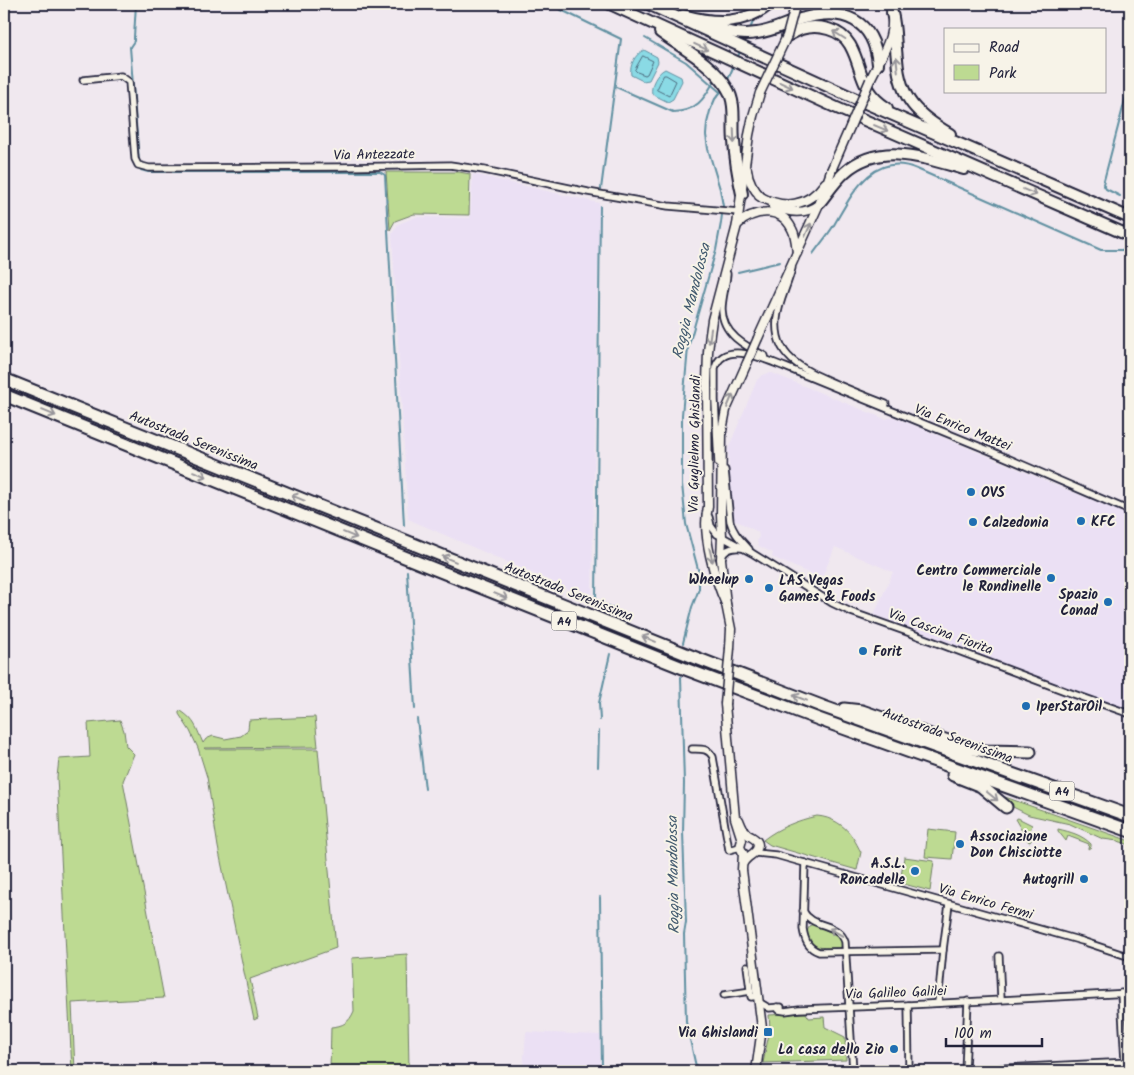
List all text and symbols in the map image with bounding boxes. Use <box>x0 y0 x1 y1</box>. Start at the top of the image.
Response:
legend <box>944 28 1106 92</box>
one-way arrow <box>833 30 847 40</box>
text: Road <box>989 36 1020 60</box>
one-way arrow <box>693 42 708 52</box>
one-way arrow <box>892 57 902 73</box>
text: Park <box>989 62 1017 86</box>
one-way arrow <box>778 81 793 91</box>
one-way arrow <box>873 123 888 133</box>
one-way arrow <box>729 128 738 144</box>
street label: Via Antezzate <box>333 143 416 167</box>
one-way arrow <box>1022 188 1037 198</box>
one-way arrow <box>803 223 813 238</box>
water label: Roggia Mandolossa <box>666 240 718 361</box>
one-way arrow <box>705 328 715 344</box>
street label: Via Guglielmo Ghislandi <box>683 374 707 513</box>
one-way arrow <box>726 394 735 409</box>
street label: Via Enrico Mattei <box>911 398 1015 458</box>
street label: Autostrada Serenissima <box>126 405 261 477</box>
one-way arrow <box>41 409 56 418</box>
one-way arrow <box>191 470 207 479</box>
place label: OVS <box>981 482 1005 504</box>
marker: OVS <box>965 486 977 498</box>
one-way arrow <box>291 493 307 502</box>
place label: KFC <box>1091 511 1116 533</box>
place label: Calzedonia <box>983 512 1049 534</box>
marker: KFC <box>1075 515 1087 527</box>
marker: Calzedonia <box>967 516 979 528</box>
one-way arrow <box>342 531 357 540</box>
one-way arrow <box>706 547 716 563</box>
one-way arrow <box>442 554 457 563</box>
street label: Autostrada Serenissima <box>501 556 636 628</box>
place label: Centro Commerciale le Rondinelle <box>917 560 1041 598</box>
place label: Wheelup <box>688 569 739 591</box>
place label: LAS Vegas Games & Foods <box>779 570 876 608</box>
marker: Centro Commerciale le Rondinelle <box>1045 572 1057 584</box>
marker: Wheelup <box>743 573 755 585</box>
marker: LAS Vegas Games & Foods <box>763 582 775 594</box>
place label: Spazio Conad <box>1059 584 1099 622</box>
one-way arrow <box>493 591 508 601</box>
marker: Spazio Conad <box>1102 596 1114 608</box>
street label: Via Cascina Fiorita <box>885 603 996 661</box>
road number: A4 <box>552 612 576 630</box>
one-way arrow <box>641 634 656 643</box>
place label: Forit <box>873 641 903 663</box>
marker: Forit <box>857 645 869 657</box>
one-way arrow <box>793 693 808 702</box>
place label: IperStarOil <box>1036 696 1102 718</box>
marker: IperStarOil <box>1020 700 1032 712</box>
street label: Autostrada Serenissima <box>879 702 1016 770</box>
road number: A4 <box>1050 781 1074 800</box>
one-way arrow <box>985 790 998 801</box>
water label: Roggia Mandolossa <box>661 815 687 934</box>
place label: Associazione Don Chisciotte <box>970 826 1062 864</box>
marker: Associazione Don Chisciotte <box>954 838 966 850</box>
place label: A.S.L. Roncadelle <box>840 853 905 891</box>
marker: A.S.L. Roncadelle <box>909 865 921 877</box>
place label: Autogrill <box>1023 869 1074 891</box>
marker: Autogrill <box>1078 873 1090 885</box>
street label: Via Enrico Fermi <box>936 878 1036 926</box>
one-way arrow <box>830 926 844 936</box>
street label: Via Galileo Galilei <box>845 980 948 1006</box>
scale bar <box>946 1015 1043 1047</box>
place label: Via Ghislandi <box>678 1022 758 1044</box>
text: 100 m <box>954 1022 992 1046</box>
marker: Via Ghislandi <box>762 1026 774 1038</box>
place label: La casa dello Zio <box>778 1039 885 1061</box>
marker: La casa dello Zio <box>888 1043 900 1055</box>

